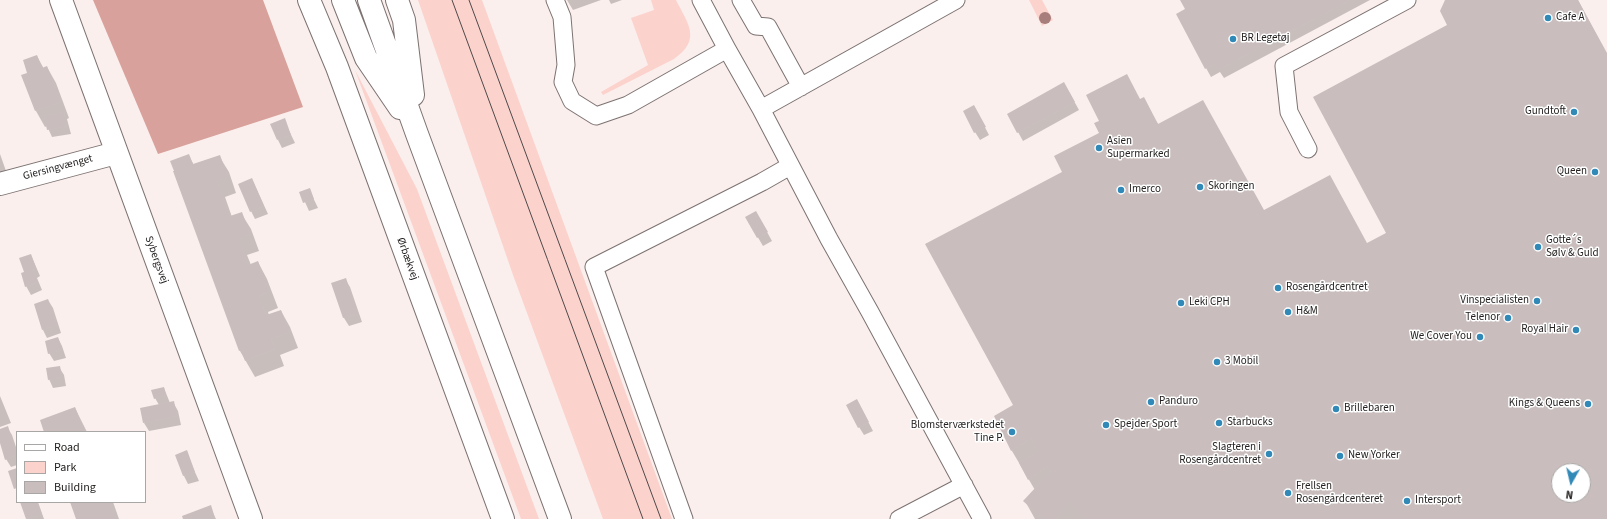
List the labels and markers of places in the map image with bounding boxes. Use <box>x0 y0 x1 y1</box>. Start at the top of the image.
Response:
place label: Cafe A <box>1556 11 1585 25</box>
marker: Cafe A <box>1543 13 1553 23</box>
place label: BR Legetøj <box>1241 32 1289 46</box>
marker: BR Legetøj <box>1228 34 1238 44</box>
place label: Gundtoft <box>1525 105 1566 119</box>
marker: Gundtoft <box>1569 107 1579 117</box>
place label: Asien Supermarked <box>1107 135 1170 161</box>
marker: Asien Supermarked <box>1094 143 1104 153</box>
place label: Queen <box>1557 165 1587 179</box>
marker: Queen <box>1590 167 1600 177</box>
place label: Skoringen <box>1208 180 1254 194</box>
marker: Skoringen <box>1195 182 1205 192</box>
place label: Imerco <box>1129 183 1161 197</box>
marker: Imerco <box>1116 185 1126 195</box>
place label: Gotte´s Sølv & Guld <box>1546 234 1599 260</box>
marker: Gotte´s Sølv & Guld <box>1533 242 1543 252</box>
place label: Rosengårdcentret <box>1286 281 1368 295</box>
marker: Rosengårdcentret <box>1273 283 1283 293</box>
place label: Vinspecialisten <box>1460 294 1529 308</box>
place label: Leki CPH <box>1189 296 1230 310</box>
marker: Vinspecialisten <box>1532 296 1542 306</box>
marker: Leki CPH <box>1176 298 1186 308</box>
place label: H&M <box>1296 305 1318 319</box>
marker: H&M <box>1283 307 1293 317</box>
place label: Telenor <box>1465 311 1500 325</box>
marker: Telenor <box>1503 313 1513 323</box>
place label: Royal Hair <box>1521 323 1568 337</box>
marker: Royal Hair <box>1571 325 1581 335</box>
place label: We Cover You <box>1410 330 1472 344</box>
marker: We Cover You <box>1475 332 1485 342</box>
place label: 3 Mobil <box>1225 355 1258 369</box>
marker: 3 Mobil <box>1212 357 1222 367</box>
place label: Panduro <box>1159 395 1198 409</box>
marker: Panduro <box>1146 397 1156 407</box>
place label: Kings & Queens <box>1509 397 1580 411</box>
marker: Kings & Queens <box>1583 399 1593 409</box>
place label: Brillebaren <box>1344 402 1395 416</box>
marker: Brillebaren <box>1331 404 1341 414</box>
place label: Starbucks <box>1227 416 1273 430</box>
place label: Spejder Sport <box>1114 418 1177 432</box>
marker: Starbucks <box>1214 418 1224 428</box>
place label: Blomsterværkstedet Tine P. <box>911 419 1004 445</box>
marker: Spejder Sport <box>1101 420 1111 430</box>
marker: Blomsterværkstedet Tine P. <box>1007 427 1017 437</box>
place label: Slagteren i Rosengårdcentret <box>1179 441 1261 467</box>
marker: Slagteren i Rosengårdcentret <box>1264 449 1274 459</box>
place label: New Yorker <box>1348 449 1400 463</box>
marker: New Yorker <box>1335 451 1345 461</box>
place label: Frellsen Rosengårdcenteret <box>1296 480 1383 506</box>
marker: Frellsen Rosengårdcenteret <box>1283 488 1293 498</box>
place label: Intersport <box>1415 494 1461 508</box>
marker: Intersport <box>1402 496 1412 506</box>

